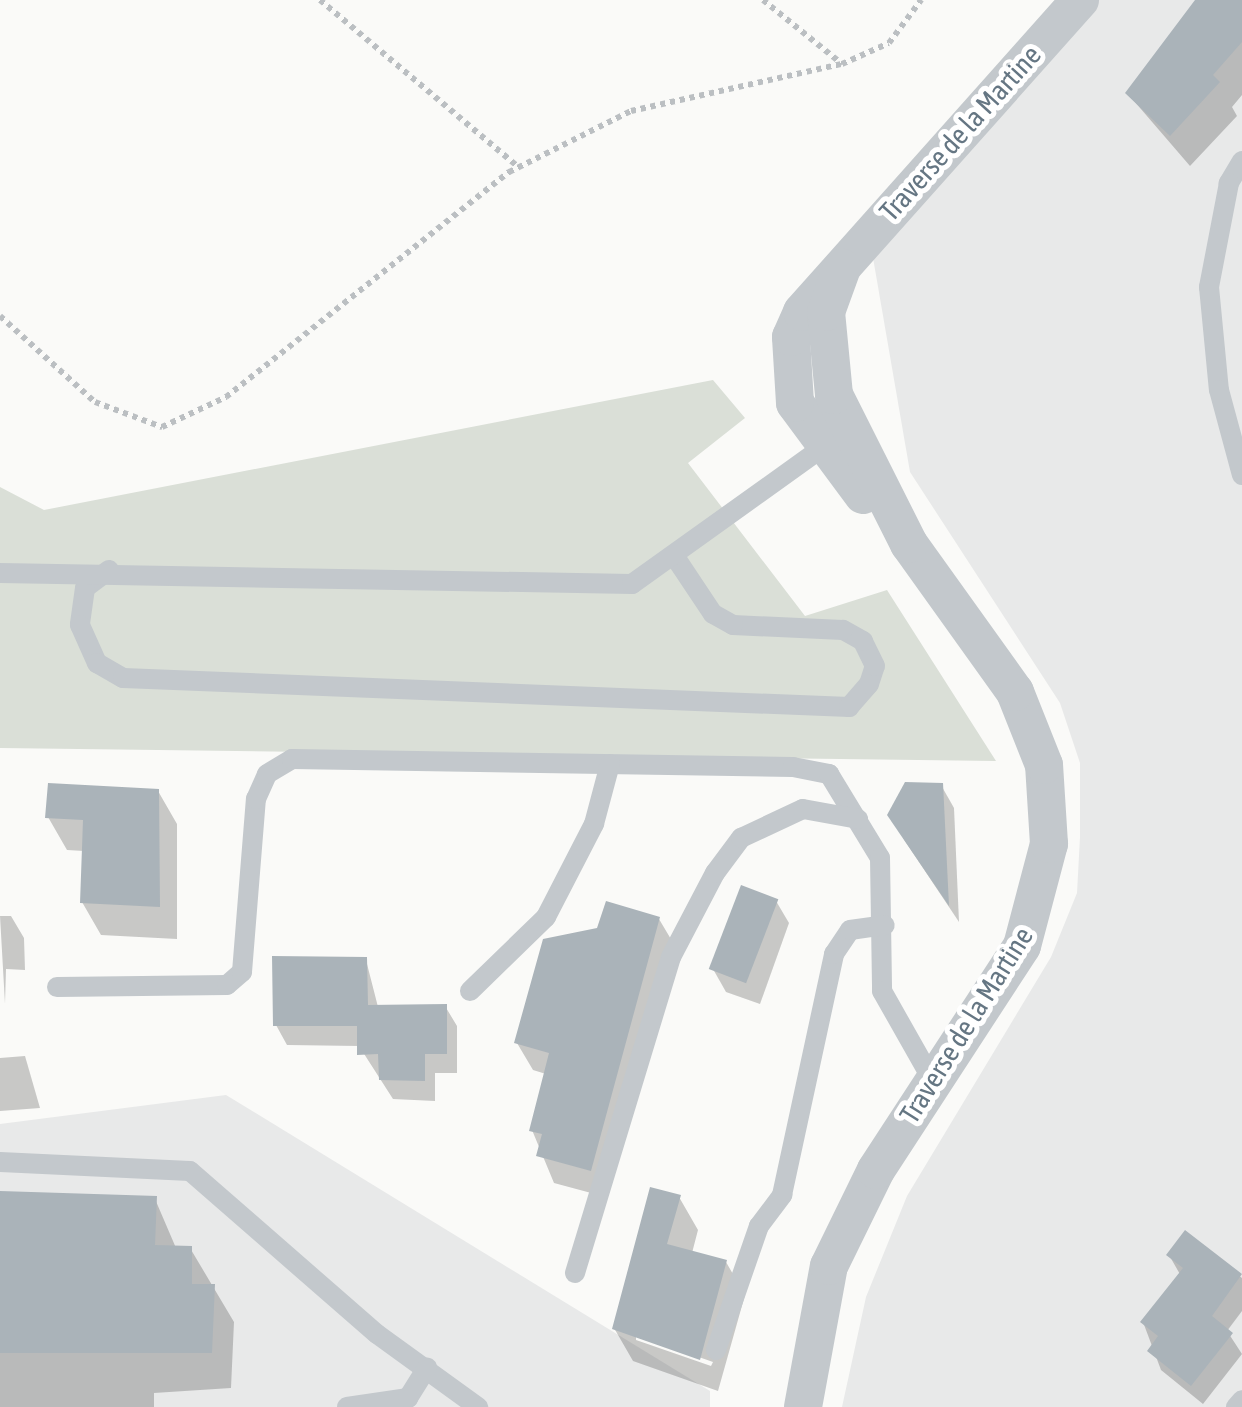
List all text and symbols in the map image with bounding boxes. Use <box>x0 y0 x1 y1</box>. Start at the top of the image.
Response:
street label: Traverse de la Martine <box>872 38 1048 228</box>
street label: Traverse de la Martine <box>892 921 1040 1129</box>

